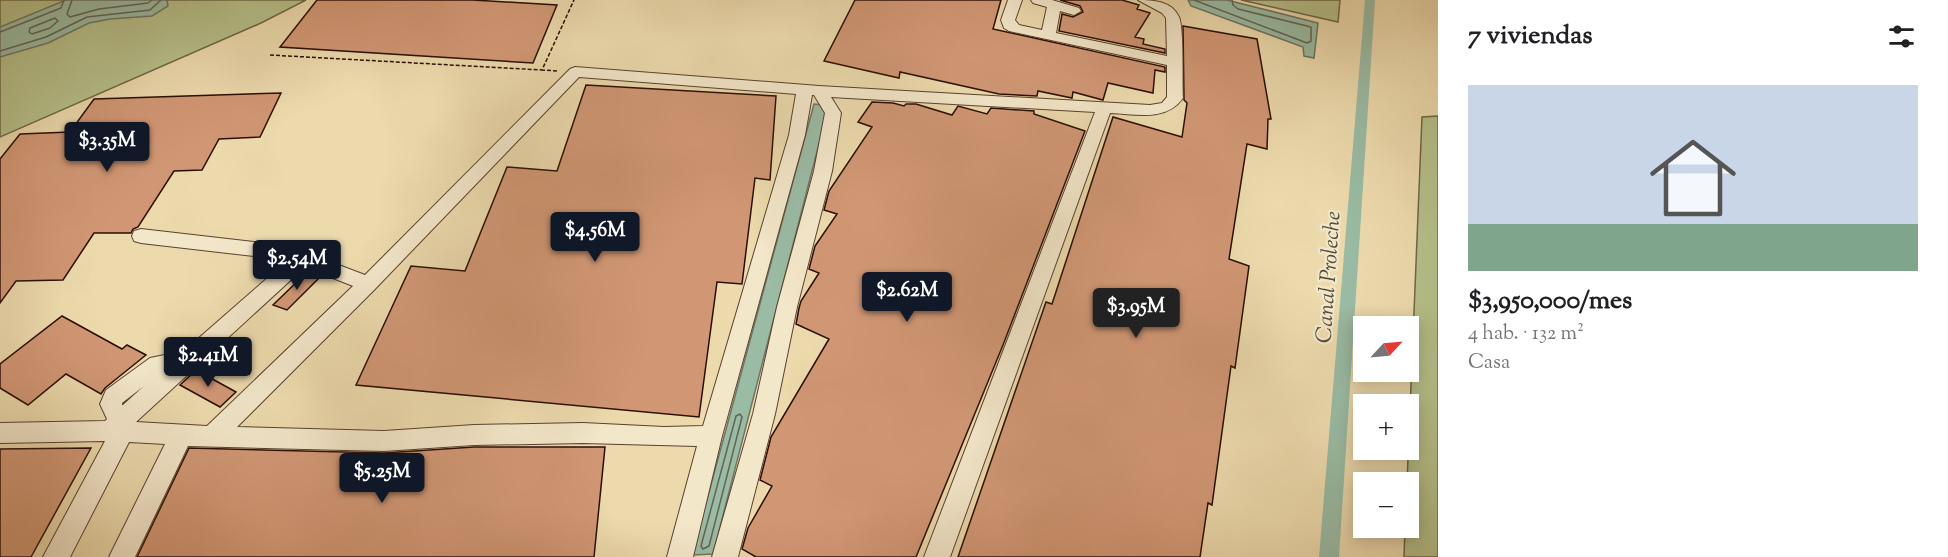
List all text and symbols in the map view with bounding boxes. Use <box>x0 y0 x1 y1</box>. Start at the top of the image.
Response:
text: 7 viviendas <box>1468 18 1592 55</box>
icon: filters <box>1885 20 1918 53</box>
pin: $3.35M <box>58 122 156 173</box>
icon: home <box>1639 124 1747 232</box>
text: $3.35M <box>78 127 136 156</box>
water label: Canal Proleche <box>1309 210 1351 344</box>
pin: $4.56M <box>546 212 644 263</box>
text: $4.56M <box>565 217 625 246</box>
pin: $2.54M <box>248 240 346 291</box>
text: $2.54M <box>267 245 327 274</box>
pin: $2.62M <box>858 272 956 323</box>
text: $2.62M <box>876 277 938 306</box>
text: $3,950,000/mes <box>1468 283 1632 320</box>
pin: $3.95M <box>1087 288 1185 339</box>
text: $3.95M <box>1107 293 1165 322</box>
north arrow <box>1353 316 1419 382</box>
map controls <box>1353 316 1419 538</box>
text: 4 hab. · 132 m² <box>1468 320 1584 349</box>
pin: $2.41M <box>159 337 257 388</box>
text: $2.41M <box>178 342 238 371</box>
text: Casa <box>1468 349 1510 378</box>
button: + <box>1353 394 1419 460</box>
pin: $5.25M <box>333 453 431 504</box>
text: $5.25M <box>353 458 411 487</box>
button: − <box>1353 472 1419 538</box>

